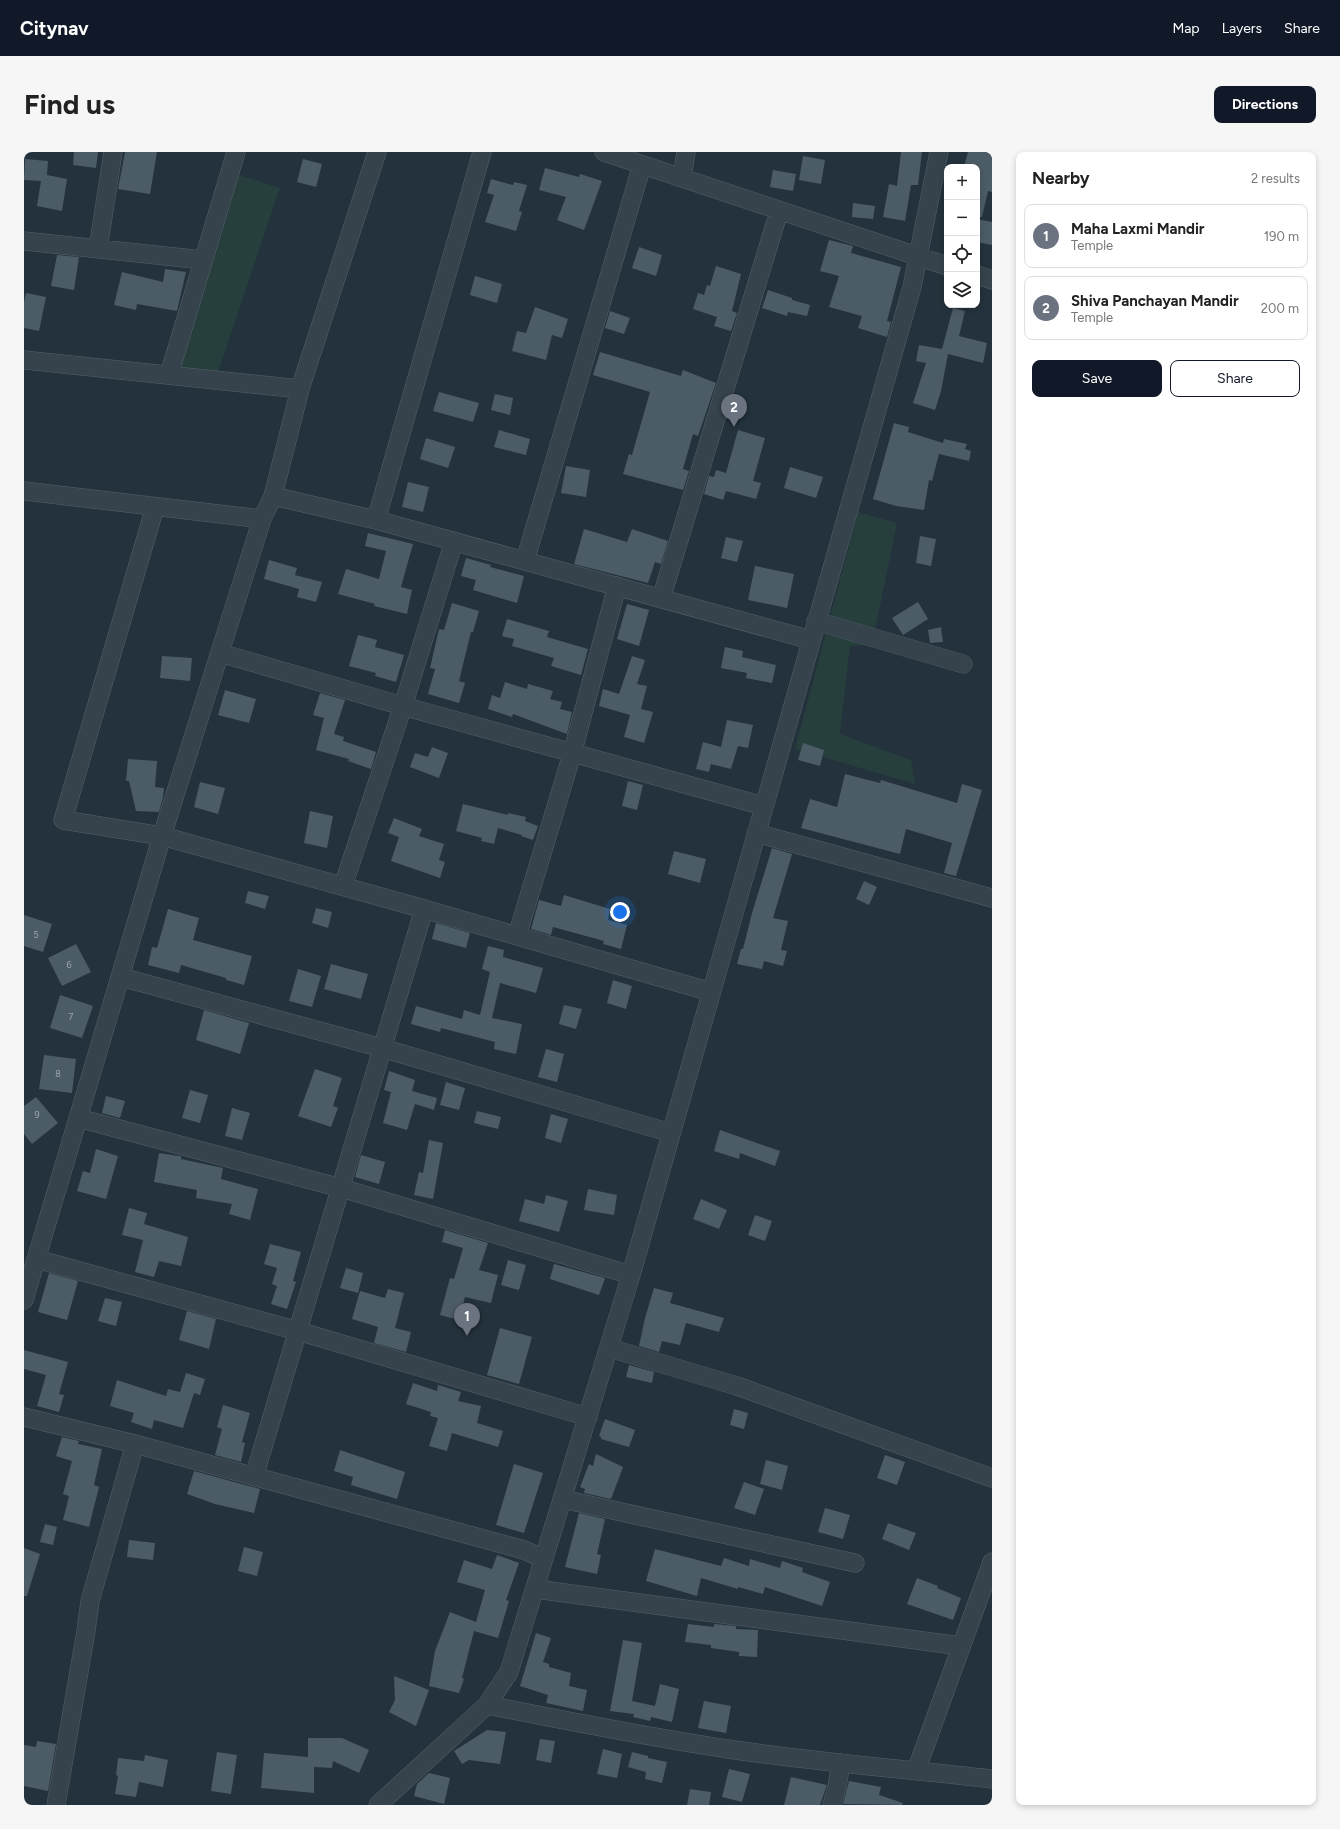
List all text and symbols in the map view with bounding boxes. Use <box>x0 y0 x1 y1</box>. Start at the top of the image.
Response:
text: Citynav <box>20 17 89 40</box>
text: Map <box>1172 20 1200 37</box>
text: Layers <box>1222 20 1262 37</box>
text: Share <box>1284 20 1320 37</box>
button: Directions <box>1214 86 1316 123</box>
text: Find us <box>24 87 115 121</box>
map controls <box>944 164 980 308</box>
button: + <box>944 164 980 200</box>
text: Nearby <box>1032 168 1090 188</box>
text: 2 results <box>1251 171 1300 186</box>
button: − <box>944 200 980 236</box>
text: Maha Laxmi Mandir <box>1071 220 1205 238</box>
text: 1 <box>1043 229 1049 244</box>
text: 190 m <box>1264 229 1299 244</box>
button: locate <box>944 236 980 272</box>
text: Temple <box>1071 238 1113 253</box>
button: layers <box>944 272 980 308</box>
text: Shiva Panchayan Mandir <box>1071 292 1239 310</box>
text: 2 <box>1042 301 1050 316</box>
text: 200 m <box>1261 301 1299 316</box>
text: Temple <box>1071 310 1113 325</box>
button: Save <box>1032 360 1162 397</box>
button: Share <box>1170 360 1300 397</box>
pin: 2 <box>721 394 747 427</box>
your location <box>610 902 630 922</box>
house number: 5 <box>33 929 39 940</box>
house number: 6 <box>66 959 72 970</box>
house number: 7 <box>69 1011 74 1022</box>
house number: 8 <box>55 1068 61 1079</box>
house number: 9 <box>34 1109 40 1120</box>
pin: 1 <box>454 1303 480 1336</box>

